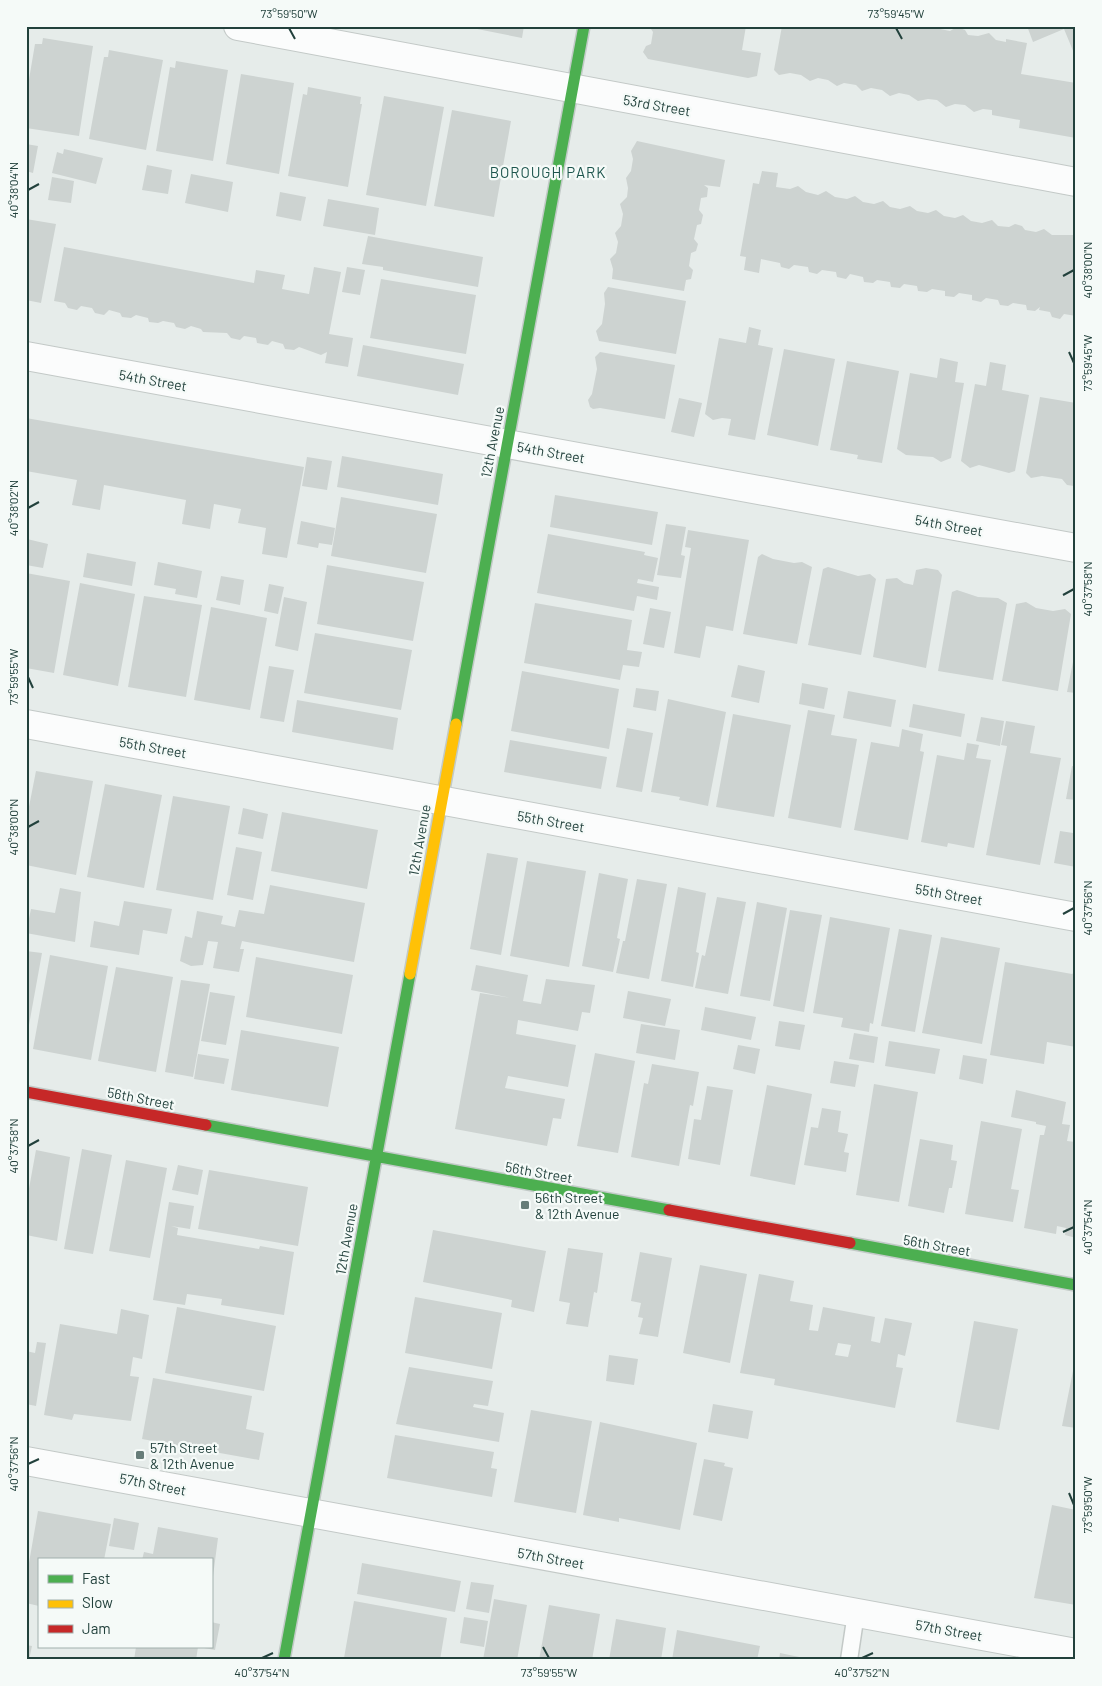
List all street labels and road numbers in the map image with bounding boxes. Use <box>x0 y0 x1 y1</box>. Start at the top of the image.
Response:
street label: 53rd Street <box>622 91 692 119</box>
street label: 54th Street <box>118 366 188 394</box>
street label: 12th Avenue <box>477 405 507 479</box>
street label: 54th Street <box>516 438 586 466</box>
street label: 54th Street <box>914 511 984 539</box>
street label: 55th Street <box>118 733 188 761</box>
street label: 12th Avenue <box>404 803 434 877</box>
street label: 55th Street <box>516 807 586 835</box>
street label: 55th Street <box>914 880 984 908</box>
street label: 56th Street <box>106 1083 176 1113</box>
street label: 56th Street <box>504 1158 574 1186</box>
street label: 12th Avenue <box>331 1202 361 1276</box>
street label: 56th Street <box>902 1231 972 1259</box>
street label: 57th Street <box>118 1469 188 1499</box>
street label: 57th Street <box>516 1544 586 1572</box>
street label: 57th Street <box>914 1616 984 1644</box>

